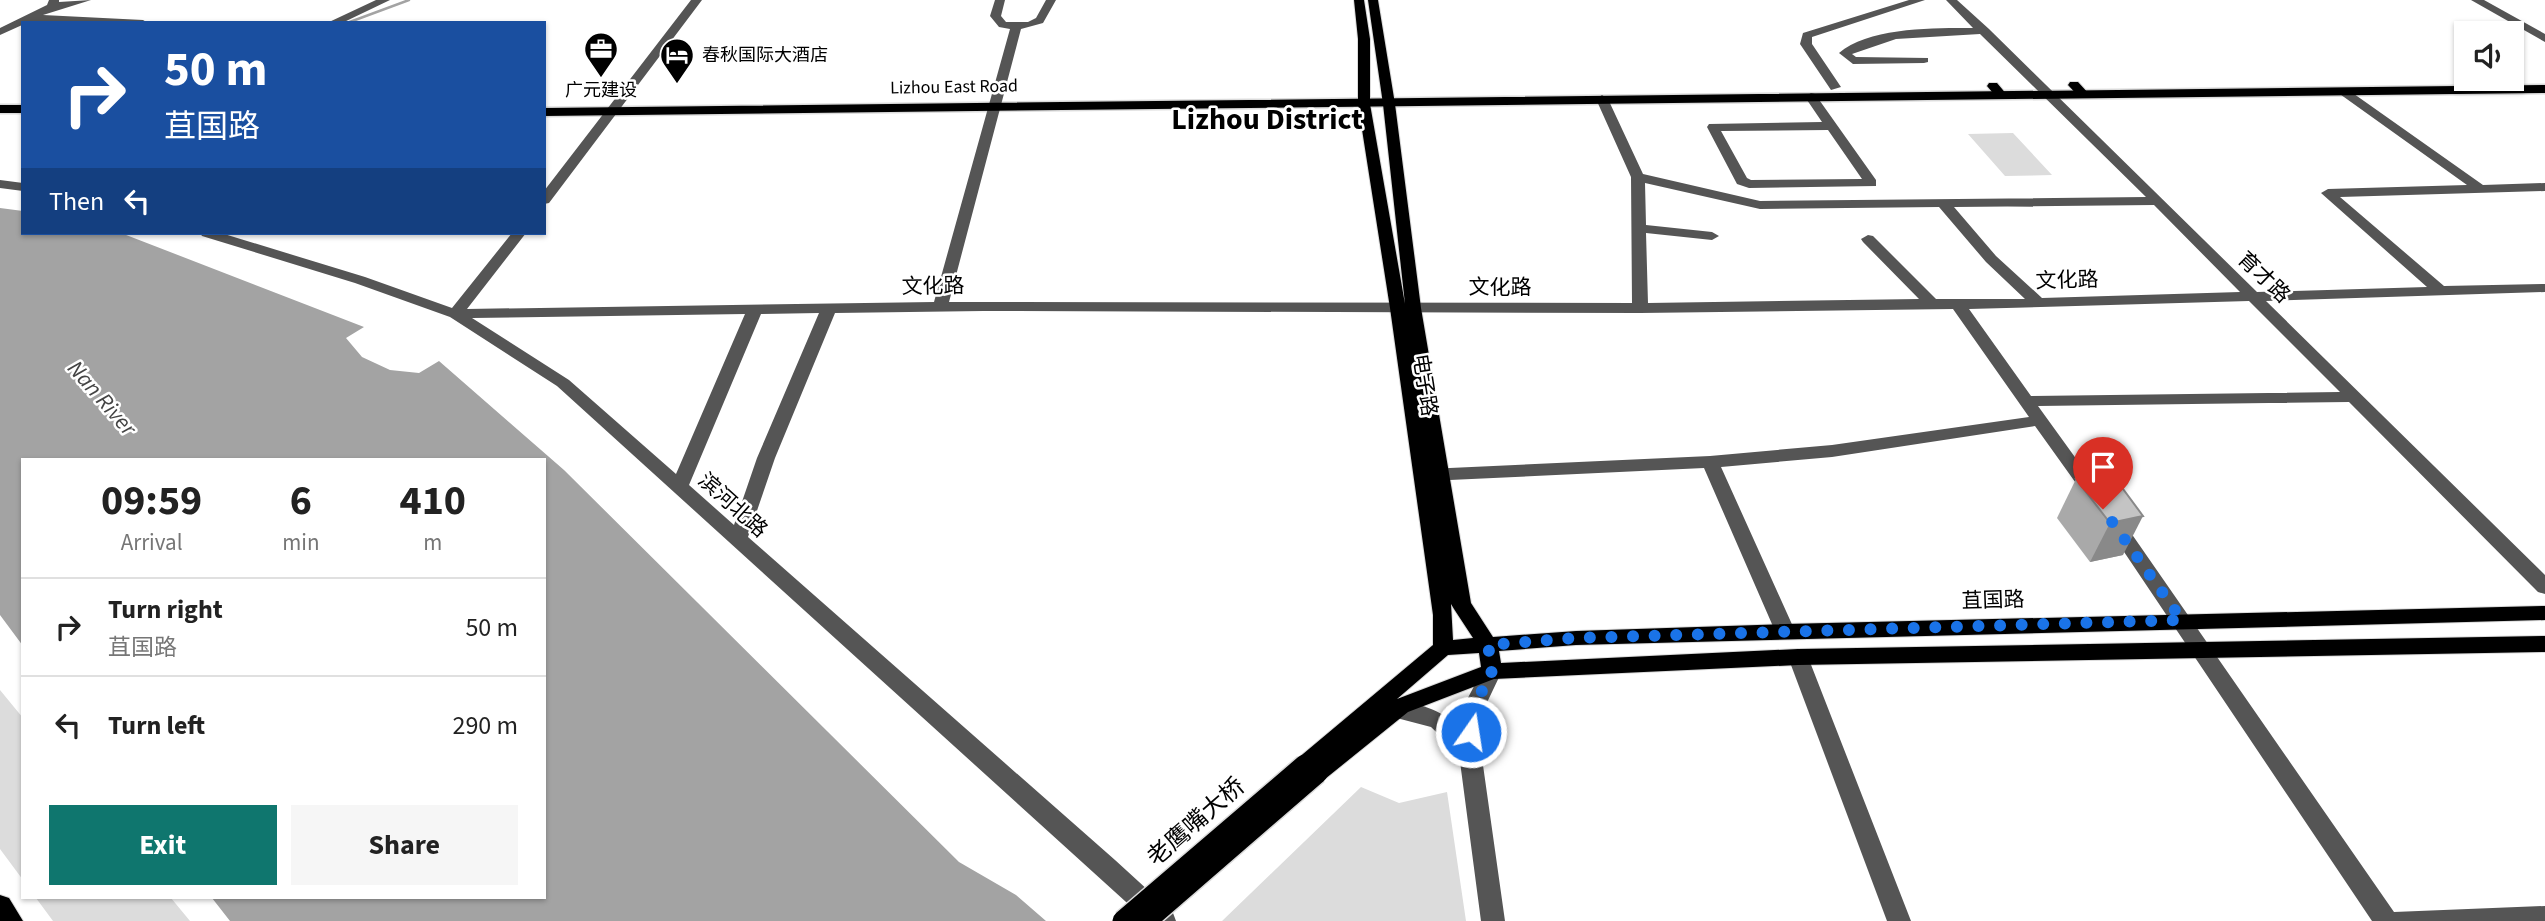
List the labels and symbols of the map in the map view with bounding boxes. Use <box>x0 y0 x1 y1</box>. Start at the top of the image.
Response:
office icon: 广元建设 <box>582 30 620 79</box>
hotel icon: 春秋国际大酒店 <box>658 36 696 85</box>
place label: 春秋国际大酒店 <box>702 43 828 68</box>
street label: Lizhou East Road <box>890 73 1018 101</box>
place label: 广元建设 <box>565 78 637 103</box>
district label: Lizhou District <box>1171 98 1363 141</box>
street label: 育才路 <box>2231 244 2297 310</box>
street label: 文化路 <box>2035 264 2099 296</box>
street label: 文化路 <box>901 270 965 302</box>
street label: 文化路 <box>1469 272 1532 302</box>
street label: 电子路 <box>1405 352 1445 418</box>
water label: Nan River <box>60 353 145 444</box>
pin <box>2073 437 2133 509</box>
street label: 滨河北路 <box>692 466 774 544</box>
street label: 苴国路 <box>1961 584 2025 616</box>
position arrow <box>1434 695 1508 769</box>
street label: 老鹰嘴大桥 <box>1139 769 1253 875</box>

